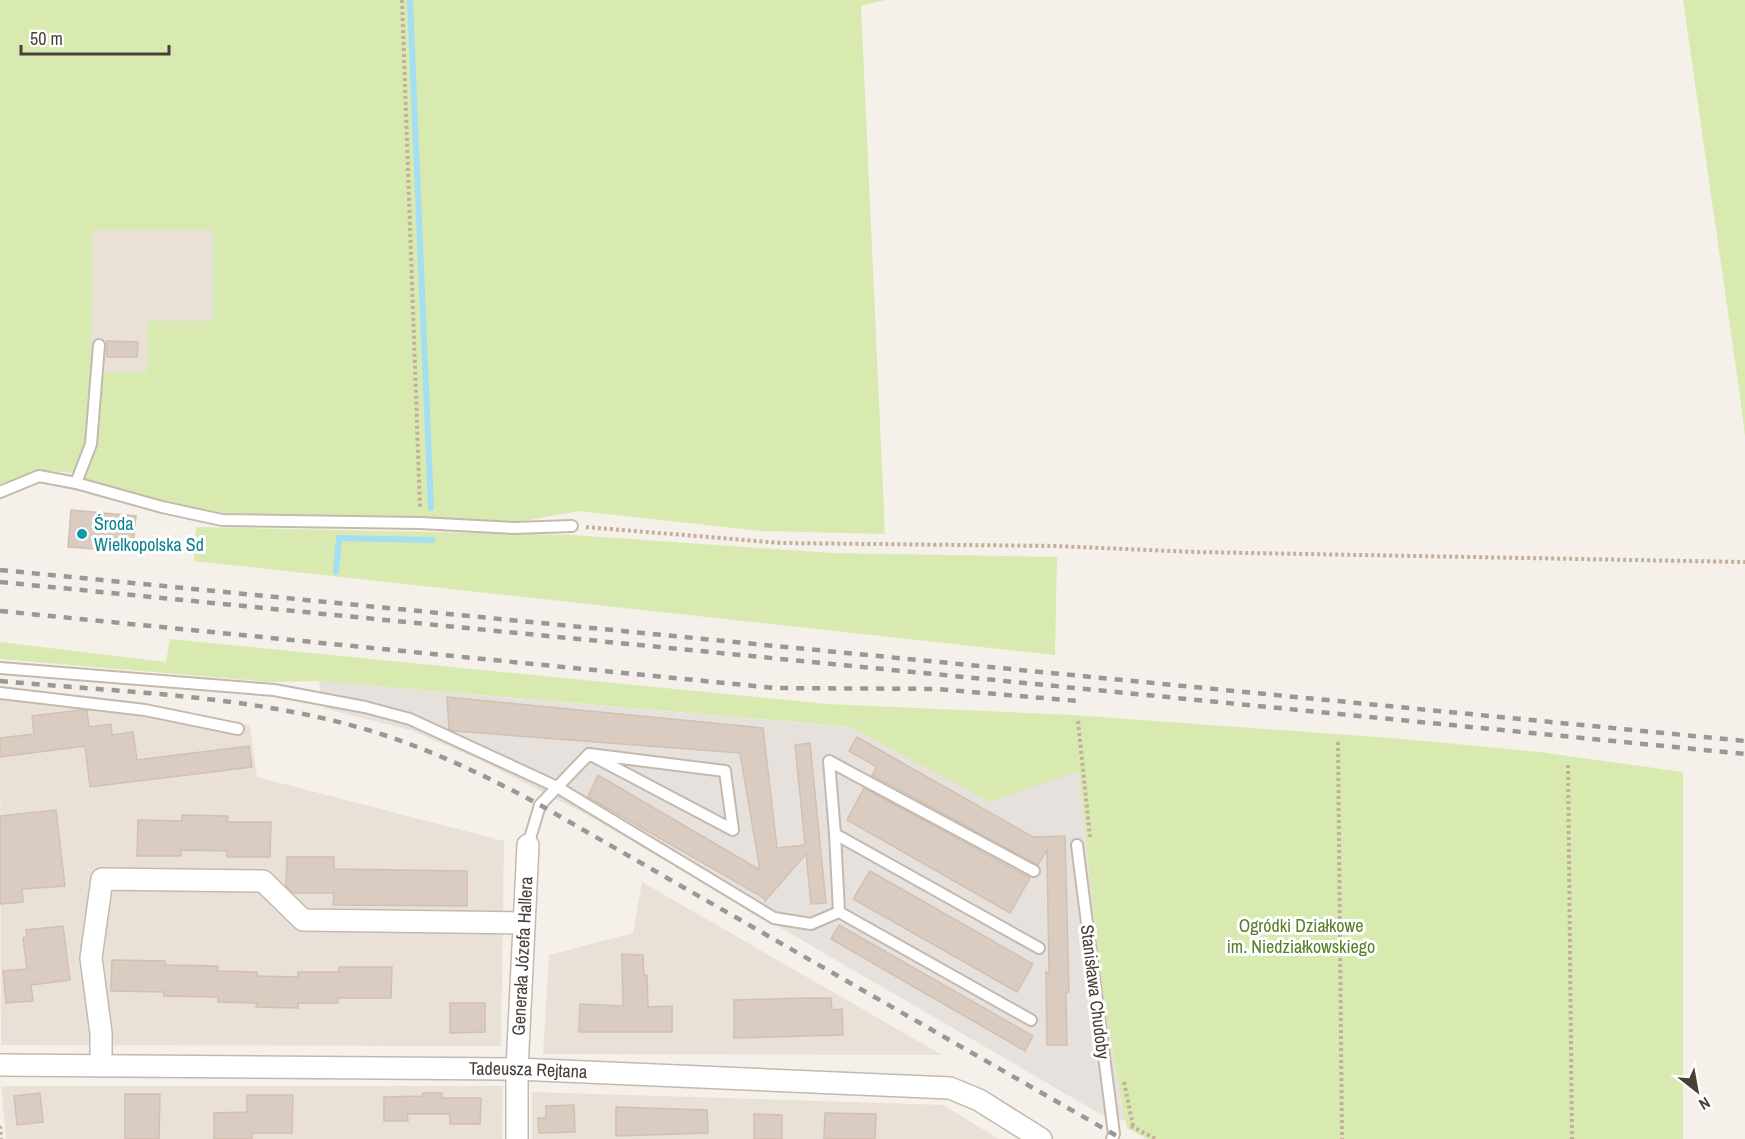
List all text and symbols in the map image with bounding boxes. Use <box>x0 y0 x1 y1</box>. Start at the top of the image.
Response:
scale bar <box>21 18 170 56</box>
text: 50 m <box>30 26 63 51</box>
place label: Środa Wielkopolska Sd <box>94 511 204 557</box>
marker: Środa Wielkopolska Sd <box>75 527 89 541</box>
street label: Generała Józefa Hallera <box>506 876 538 1036</box>
park label: Ogródki Działkowe im. Niedziałkowskiego <box>1227 913 1375 959</box>
street label: Stanisława Chudoby <box>1075 923 1116 1061</box>
street label: Tadeusza Rejtana <box>469 1056 588 1084</box>
north arrow <box>1667 1061 1727 1121</box>
text: N <box>1695 1092 1714 1116</box>

